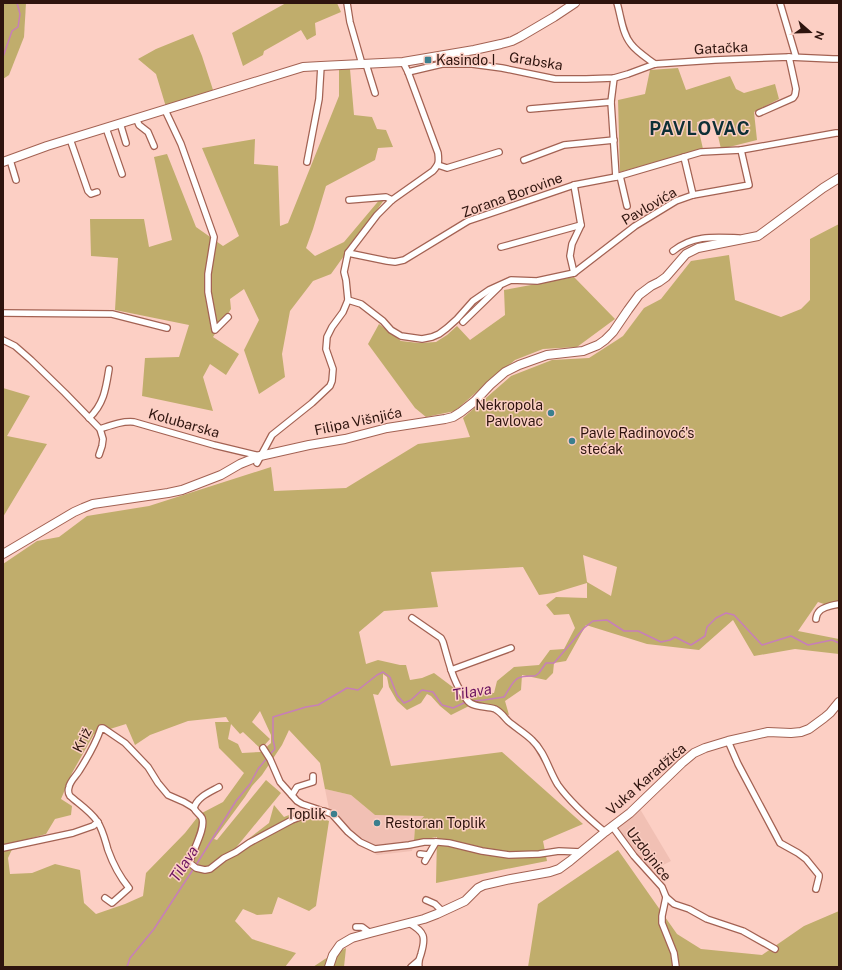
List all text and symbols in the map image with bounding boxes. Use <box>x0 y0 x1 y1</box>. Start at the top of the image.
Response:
north arrow <box>790 12 830 52</box>
text: N <box>812 29 827 42</box>
street label: Gatačka <box>694 39 748 57</box>
street label: Grabska <box>508 49 564 73</box>
place label: Kasindo I <box>436 52 495 68</box>
marker: Kasindo I <box>423 55 433 65</box>
district label: PAVLOVAC <box>649 118 751 139</box>
street label: Zorana Borovine <box>460 169 565 221</box>
street label: Pavlovića <box>619 184 679 228</box>
place label: Nekropola Pavlovac <box>475 397 543 429</box>
street label: Filipa Višnjića <box>313 404 403 438</box>
street label: Kolubarska <box>147 405 221 441</box>
marker: Nekropola Pavlovac <box>546 408 556 418</box>
place label: Pavle Radinovoć's stećak <box>580 425 694 457</box>
marker: Pavle Radinovoć's stećak <box>567 436 577 446</box>
water label: Tilava <box>451 680 493 703</box>
street label: Križ <box>69 725 95 755</box>
street label: Vuka Karadžića <box>603 740 689 818</box>
place label: Toplik <box>287 806 326 822</box>
marker: Toplik <box>329 809 339 819</box>
place label: Restoran Toplik <box>385 815 486 831</box>
marker: Restoran Toplik <box>372 818 382 828</box>
street label: Uzdojnice <box>623 824 675 884</box>
water label: Tilava <box>166 843 201 885</box>

